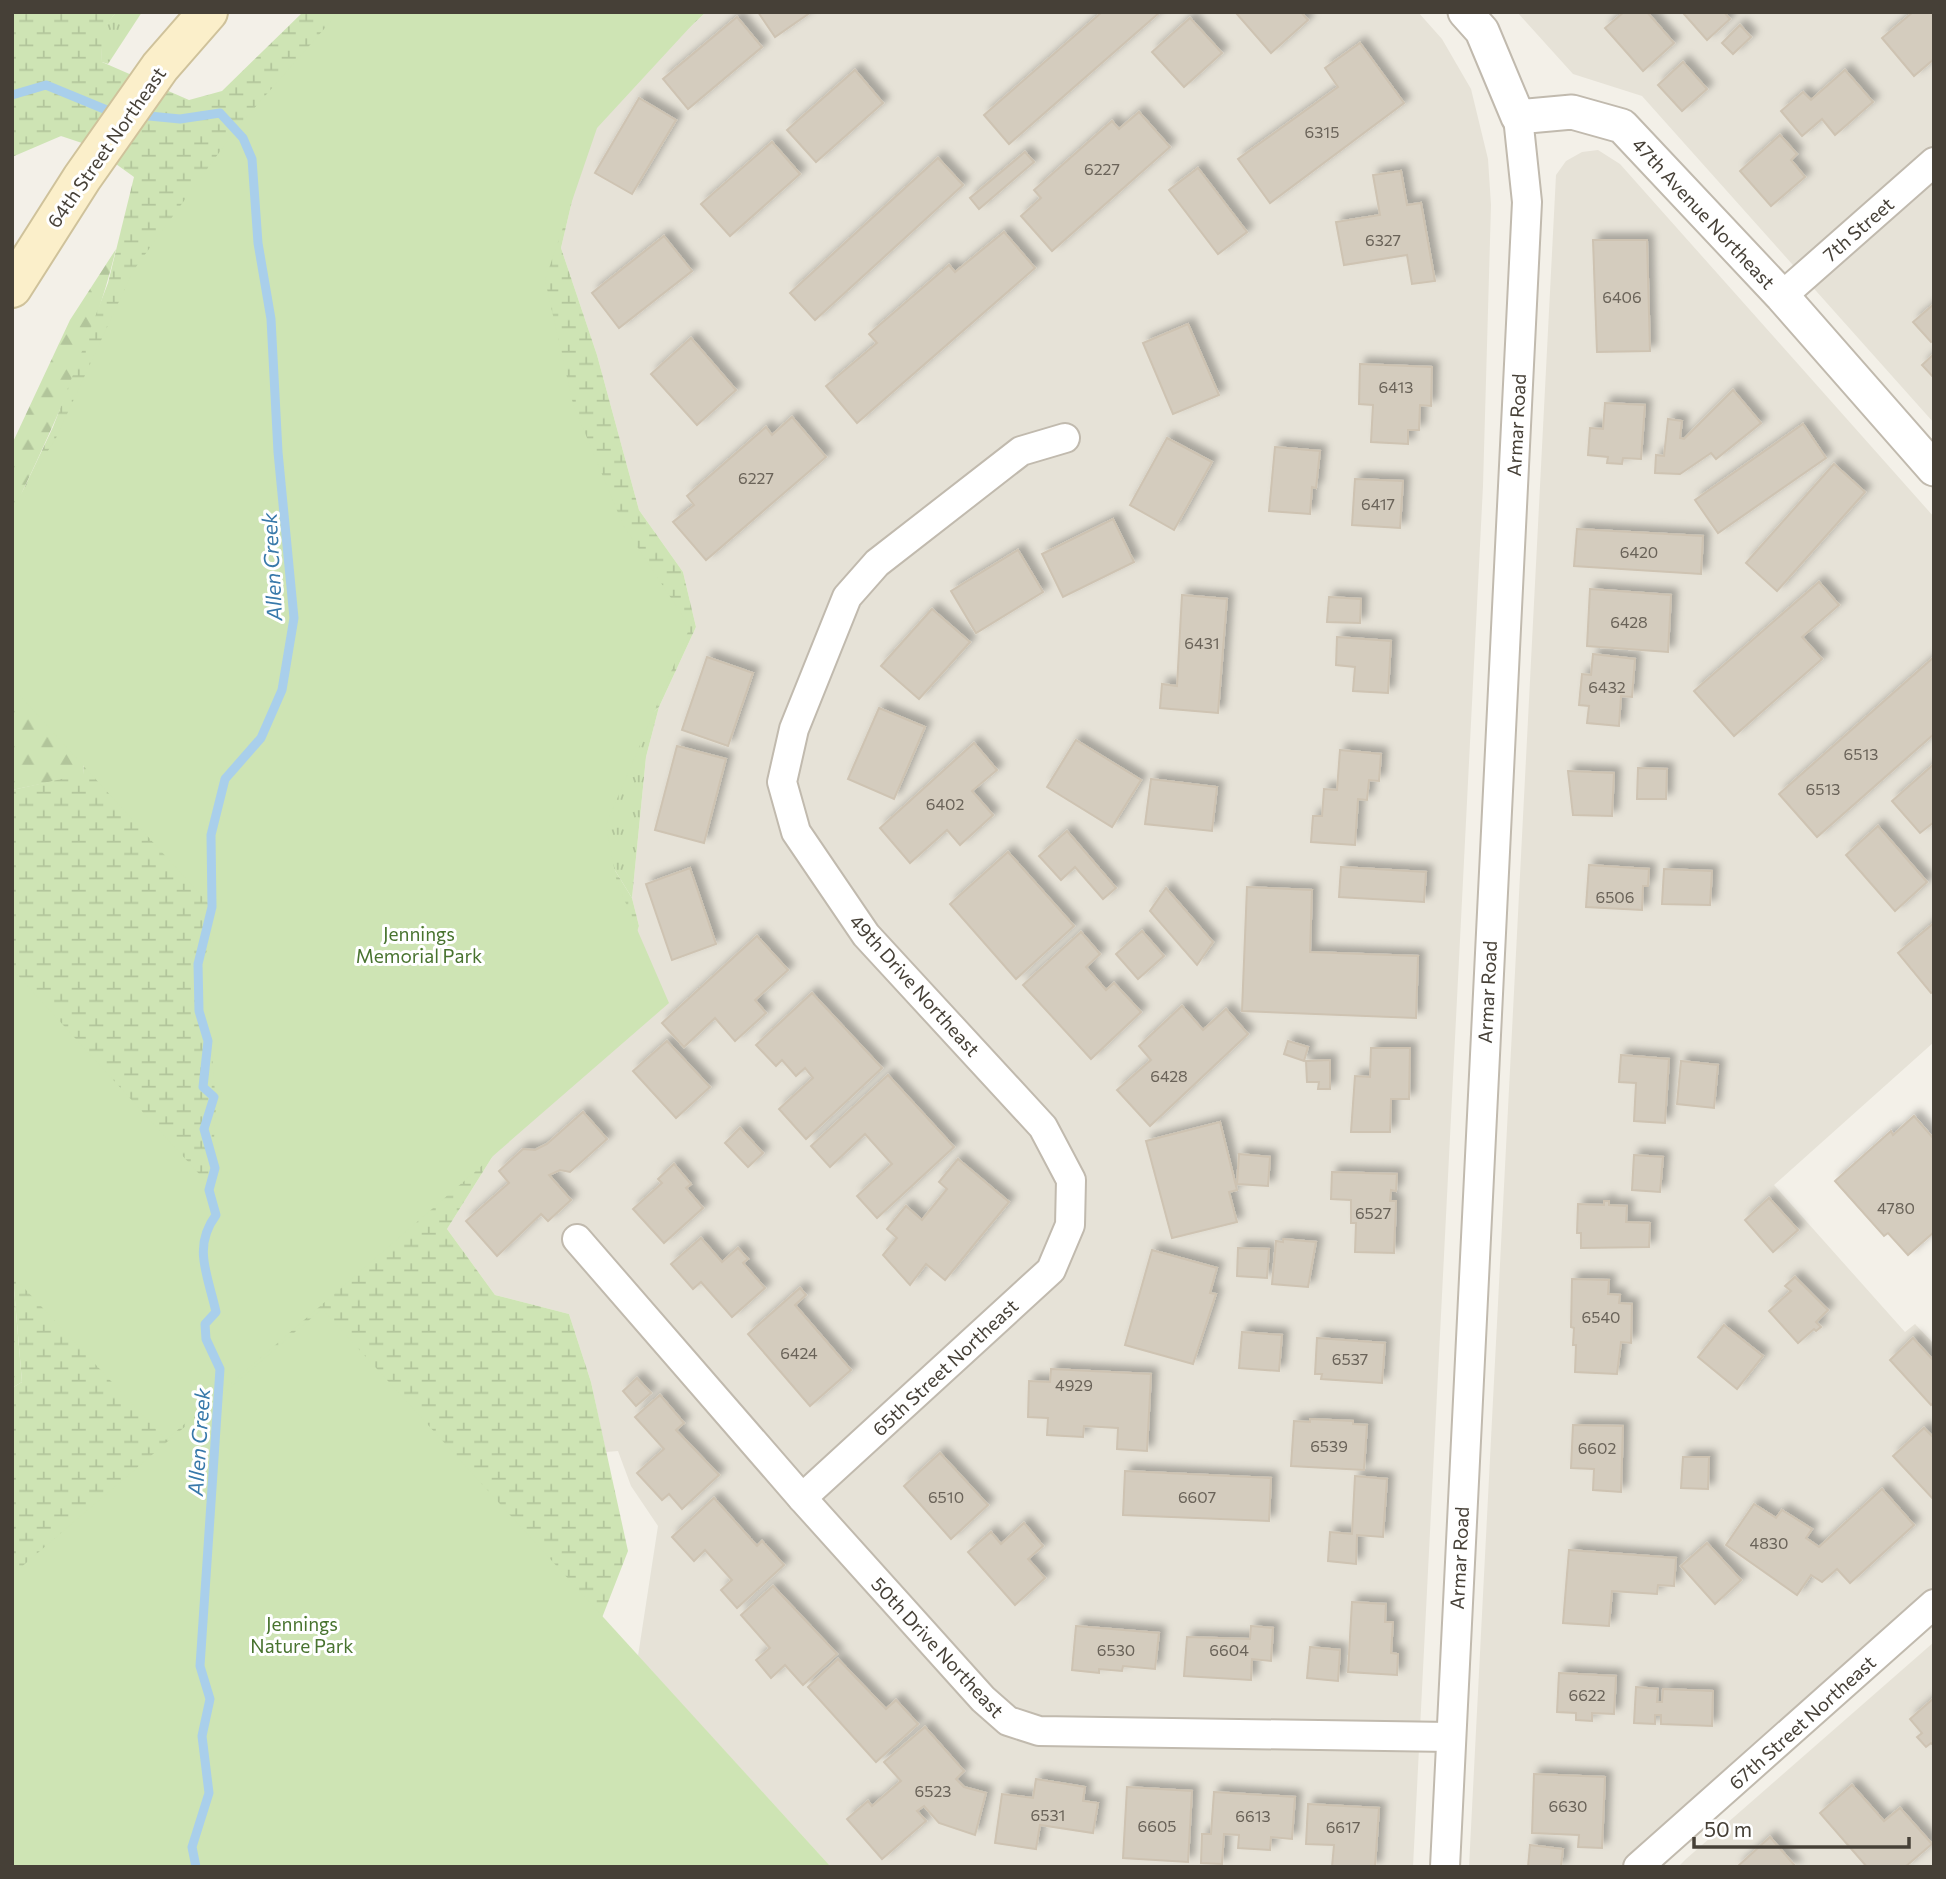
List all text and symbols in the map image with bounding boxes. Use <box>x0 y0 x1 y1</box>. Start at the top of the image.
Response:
street label: 64th Street Northeast <box>42 62 170 232</box>
house number: 6315 <box>1305 122 1339 141</box>
street label: 47th Avenue Northeast <box>1628 133 1780 294</box>
house number: 6227 <box>1084 159 1120 178</box>
street label: 7th Street <box>1818 192 1898 266</box>
house number: 6327 <box>1365 230 1401 249</box>
house number: 6406 <box>1602 287 1642 306</box>
street label: Armar Road <box>1502 373 1530 477</box>
house number: 6413 <box>1379 377 1413 396</box>
house number: 6227 <box>738 468 774 487</box>
house number: 6417 <box>1361 494 1395 513</box>
water label: Allen Creek <box>256 512 286 623</box>
house number: 6420 <box>1620 542 1658 561</box>
house number: 6428 <box>1610 612 1648 631</box>
house number: 6431 <box>1184 633 1220 652</box>
house number: 6432 <box>1588 677 1626 696</box>
house number: 6513 <box>1844 744 1878 763</box>
house number: 6513 <box>1806 779 1840 798</box>
house number: 6402 <box>926 794 964 813</box>
house number: 6506 <box>1595 887 1635 906</box>
street label: 49th Drive Northeast <box>845 909 985 1061</box>
park label: Jennings Memorial Park <box>356 922 482 967</box>
street label: Armar Road <box>1473 940 1501 1044</box>
house number: 6428 <box>1150 1066 1188 1085</box>
house number: 4780 <box>1877 1198 1915 1217</box>
house number: 6527 <box>1355 1203 1391 1222</box>
street label: 65th Street Northeast <box>868 1294 1023 1440</box>
house number: 6540 <box>1582 1307 1620 1326</box>
house number: 6424 <box>780 1343 818 1362</box>
house number: 6537 <box>1332 1349 1368 1368</box>
house number: 4929 <box>1055 1375 1093 1394</box>
water label: Allen Creek <box>182 1387 214 1498</box>
house number: 6539 <box>1310 1436 1348 1455</box>
house number: 6602 <box>1578 1438 1616 1457</box>
house number: 6510 <box>928 1487 964 1506</box>
house number: 6607 <box>1178 1487 1216 1506</box>
street label: Armar Road <box>1445 1506 1473 1610</box>
house number: 4830 <box>1750 1533 1788 1552</box>
street label: 50th Drive Northeast <box>867 1572 1009 1722</box>
park label: Jennings Nature Park <box>250 1612 354 1657</box>
house number: 6530 <box>1097 1640 1135 1659</box>
house number: 6604 <box>1209 1640 1249 1659</box>
street label: 67th Street Northeast <box>1724 1650 1880 1794</box>
house number: 6622 <box>1568 1685 1606 1704</box>
house number: 6523 <box>915 1781 951 1800</box>
house number: 6630 <box>1549 1796 1587 1815</box>
house number: 6531 <box>1031 1805 1065 1824</box>
house number: 6613 <box>1235 1806 1271 1825</box>
scale bar <box>1694 1806 1909 1850</box>
house number: 6605 <box>1137 1816 1177 1835</box>
text: 50 m <box>1704 1816 1752 1841</box>
house number: 6617 <box>1326 1817 1360 1836</box>

